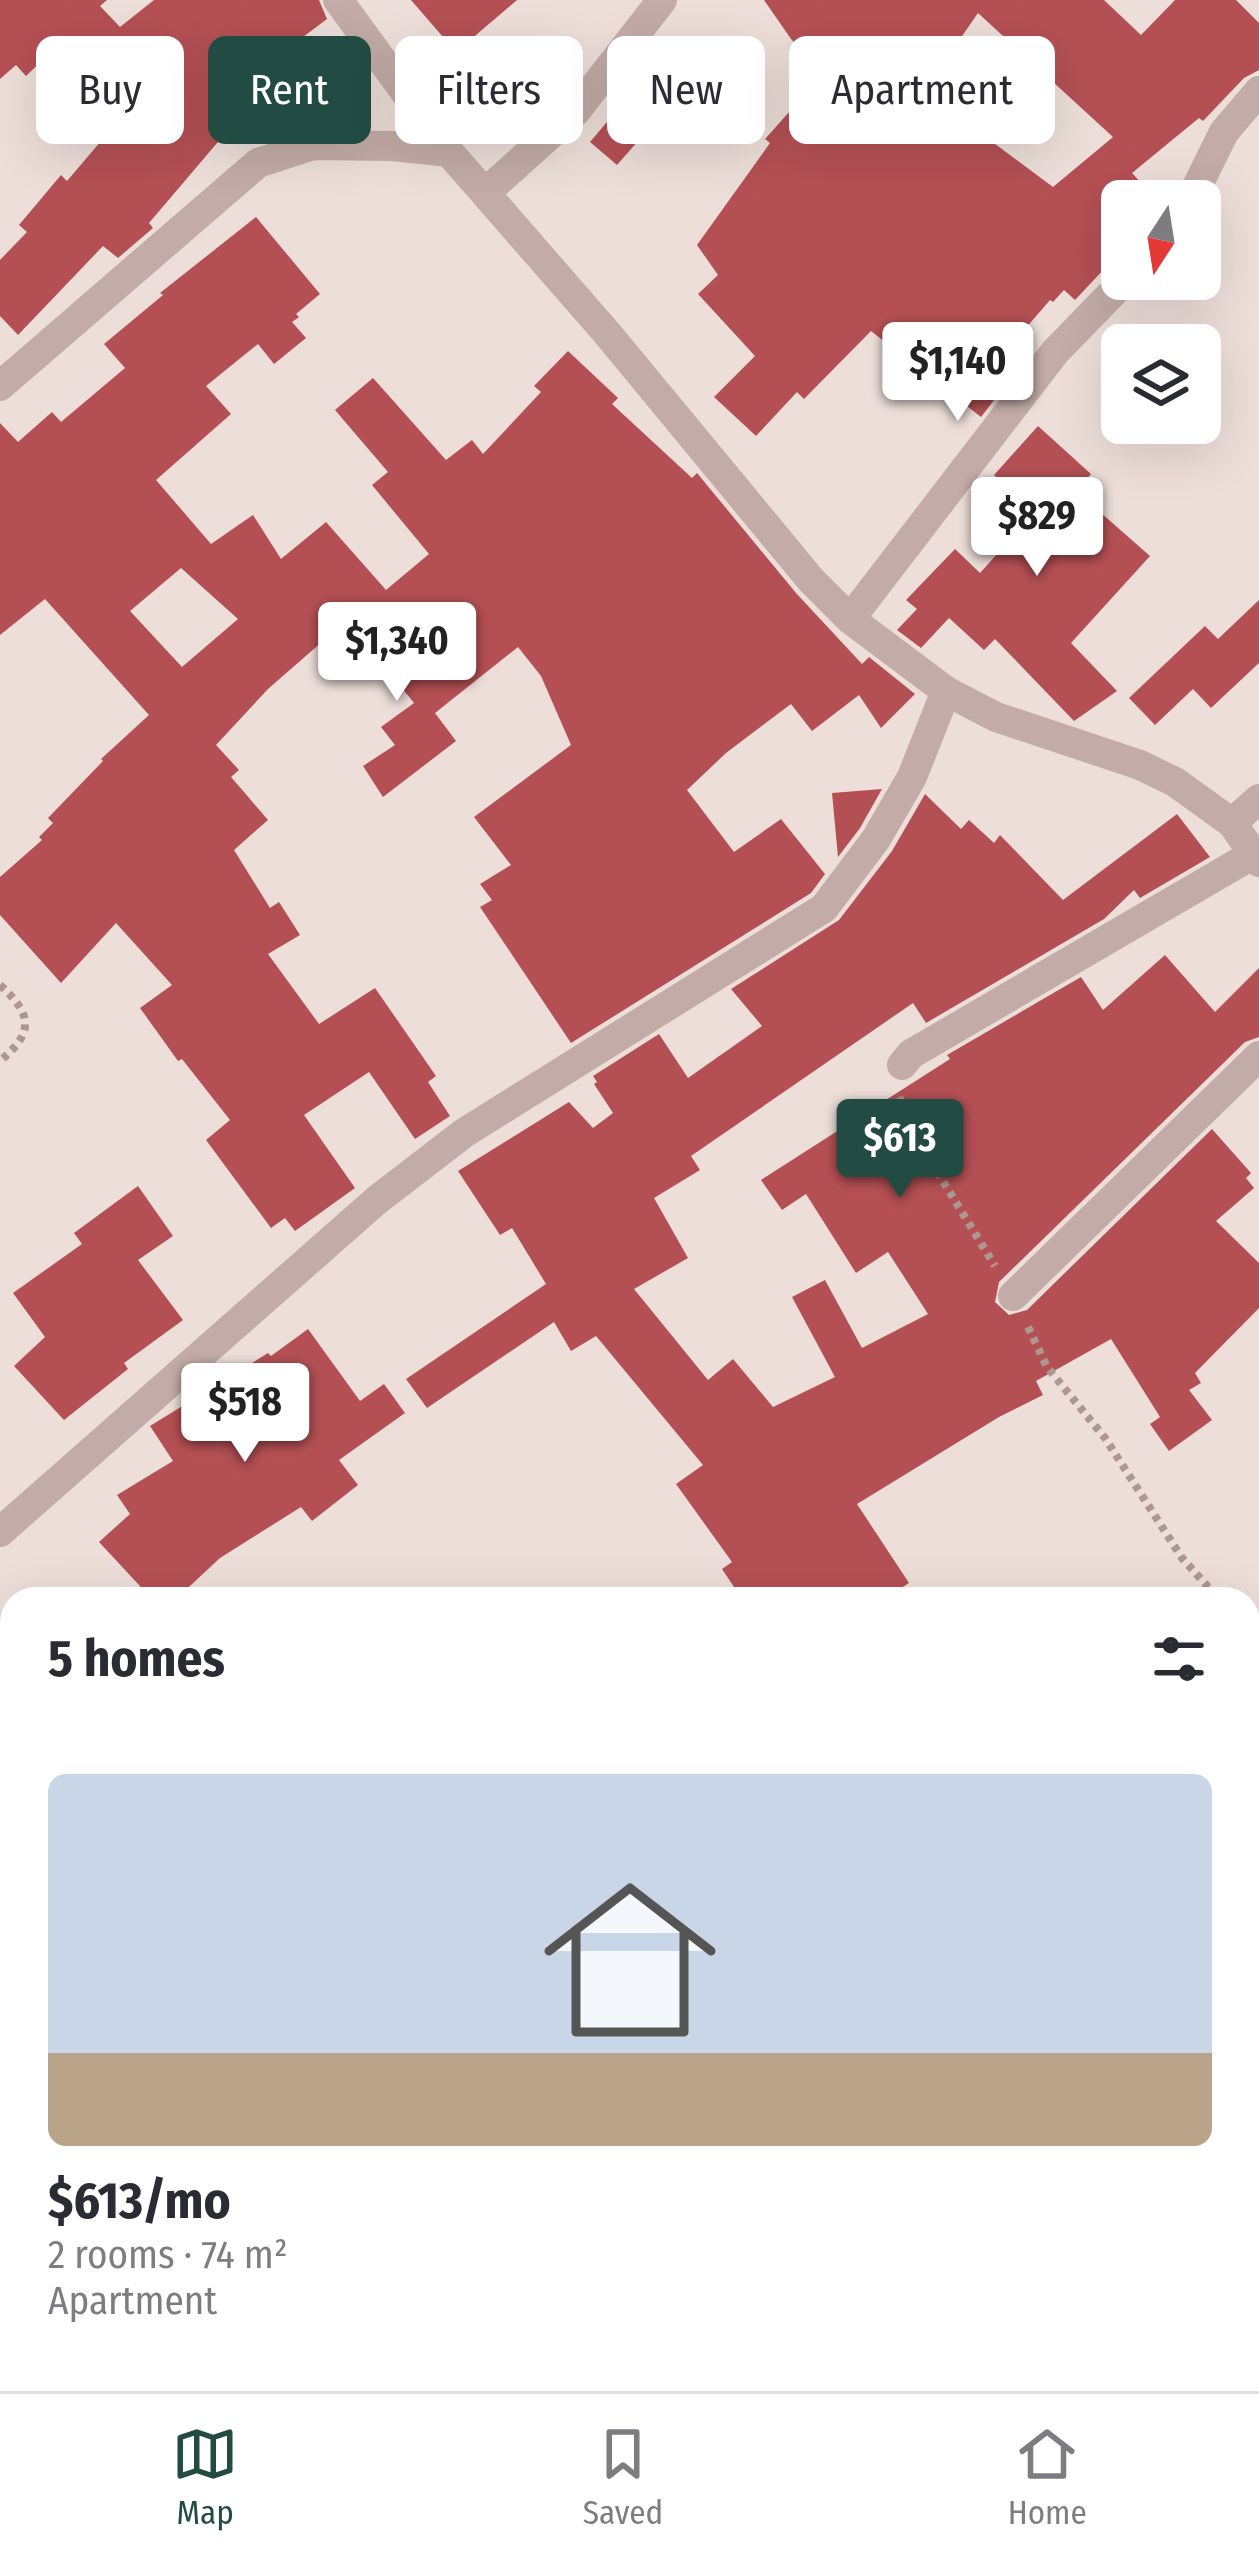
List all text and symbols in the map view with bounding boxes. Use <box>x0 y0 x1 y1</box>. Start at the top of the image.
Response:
chip: Buy <box>36 36 184 144</box>
chip: Rent <box>208 36 371 144</box>
chip: Filters <box>395 36 583 144</box>
chip: New <box>607 36 765 144</box>
chip: Apartment <box>789 36 1055 144</box>
north arrow <box>1101 180 1221 300</box>
map controls <box>1101 180 1221 444</box>
pin: $1,140 <box>860 322 1056 424</box>
button: layers <box>1101 324 1221 444</box>
text: $1,140 <box>909 338 1007 384</box>
pin: $829 <box>966 477 1108 579</box>
text: $829 <box>998 493 1076 539</box>
pin: $1,340 <box>299 602 495 704</box>
text: $1,340 <box>345 618 449 664</box>
pin: $613 <box>829 1099 971 1201</box>
text: $613 <box>864 1115 936 1161</box>
pin: $518 <box>174 1363 316 1465</box>
text: $518 <box>208 1379 282 1425</box>
icon: filters <box>1146 1626 1212 1692</box>
text: 5 homes <box>48 1628 225 1690</box>
icon: home <box>522 1852 738 2068</box>
text: $613/mo <box>48 2170 231 2232</box>
text: 2 rooms · 74 m² <box>48 2232 288 2278</box>
text: Apartment <box>48 2278 217 2324</box>
tab: Map <box>172 2421 238 2533</box>
tab: Saved <box>583 2421 663 2533</box>
tab: Home <box>1008 2421 1087 2533</box>

